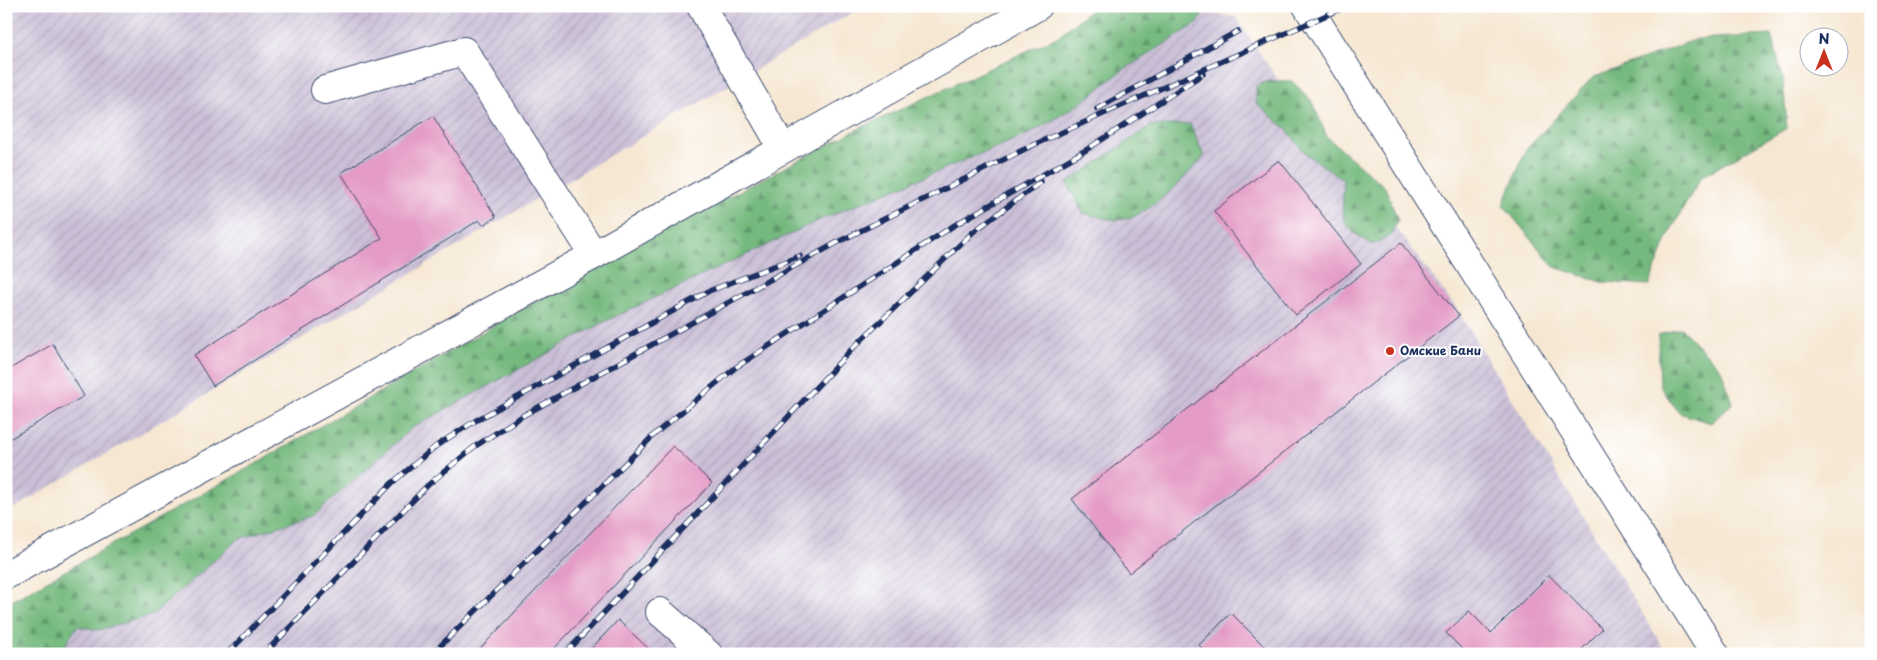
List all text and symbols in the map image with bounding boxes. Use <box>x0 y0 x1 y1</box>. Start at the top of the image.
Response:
north arrow <box>1800 28 1850 78</box>
text: N <box>1818 28 1830 49</box>
place label: Омские Бани <box>1400 341 1481 359</box>
marker: Омские Бани <box>1384 345 1396 357</box>

